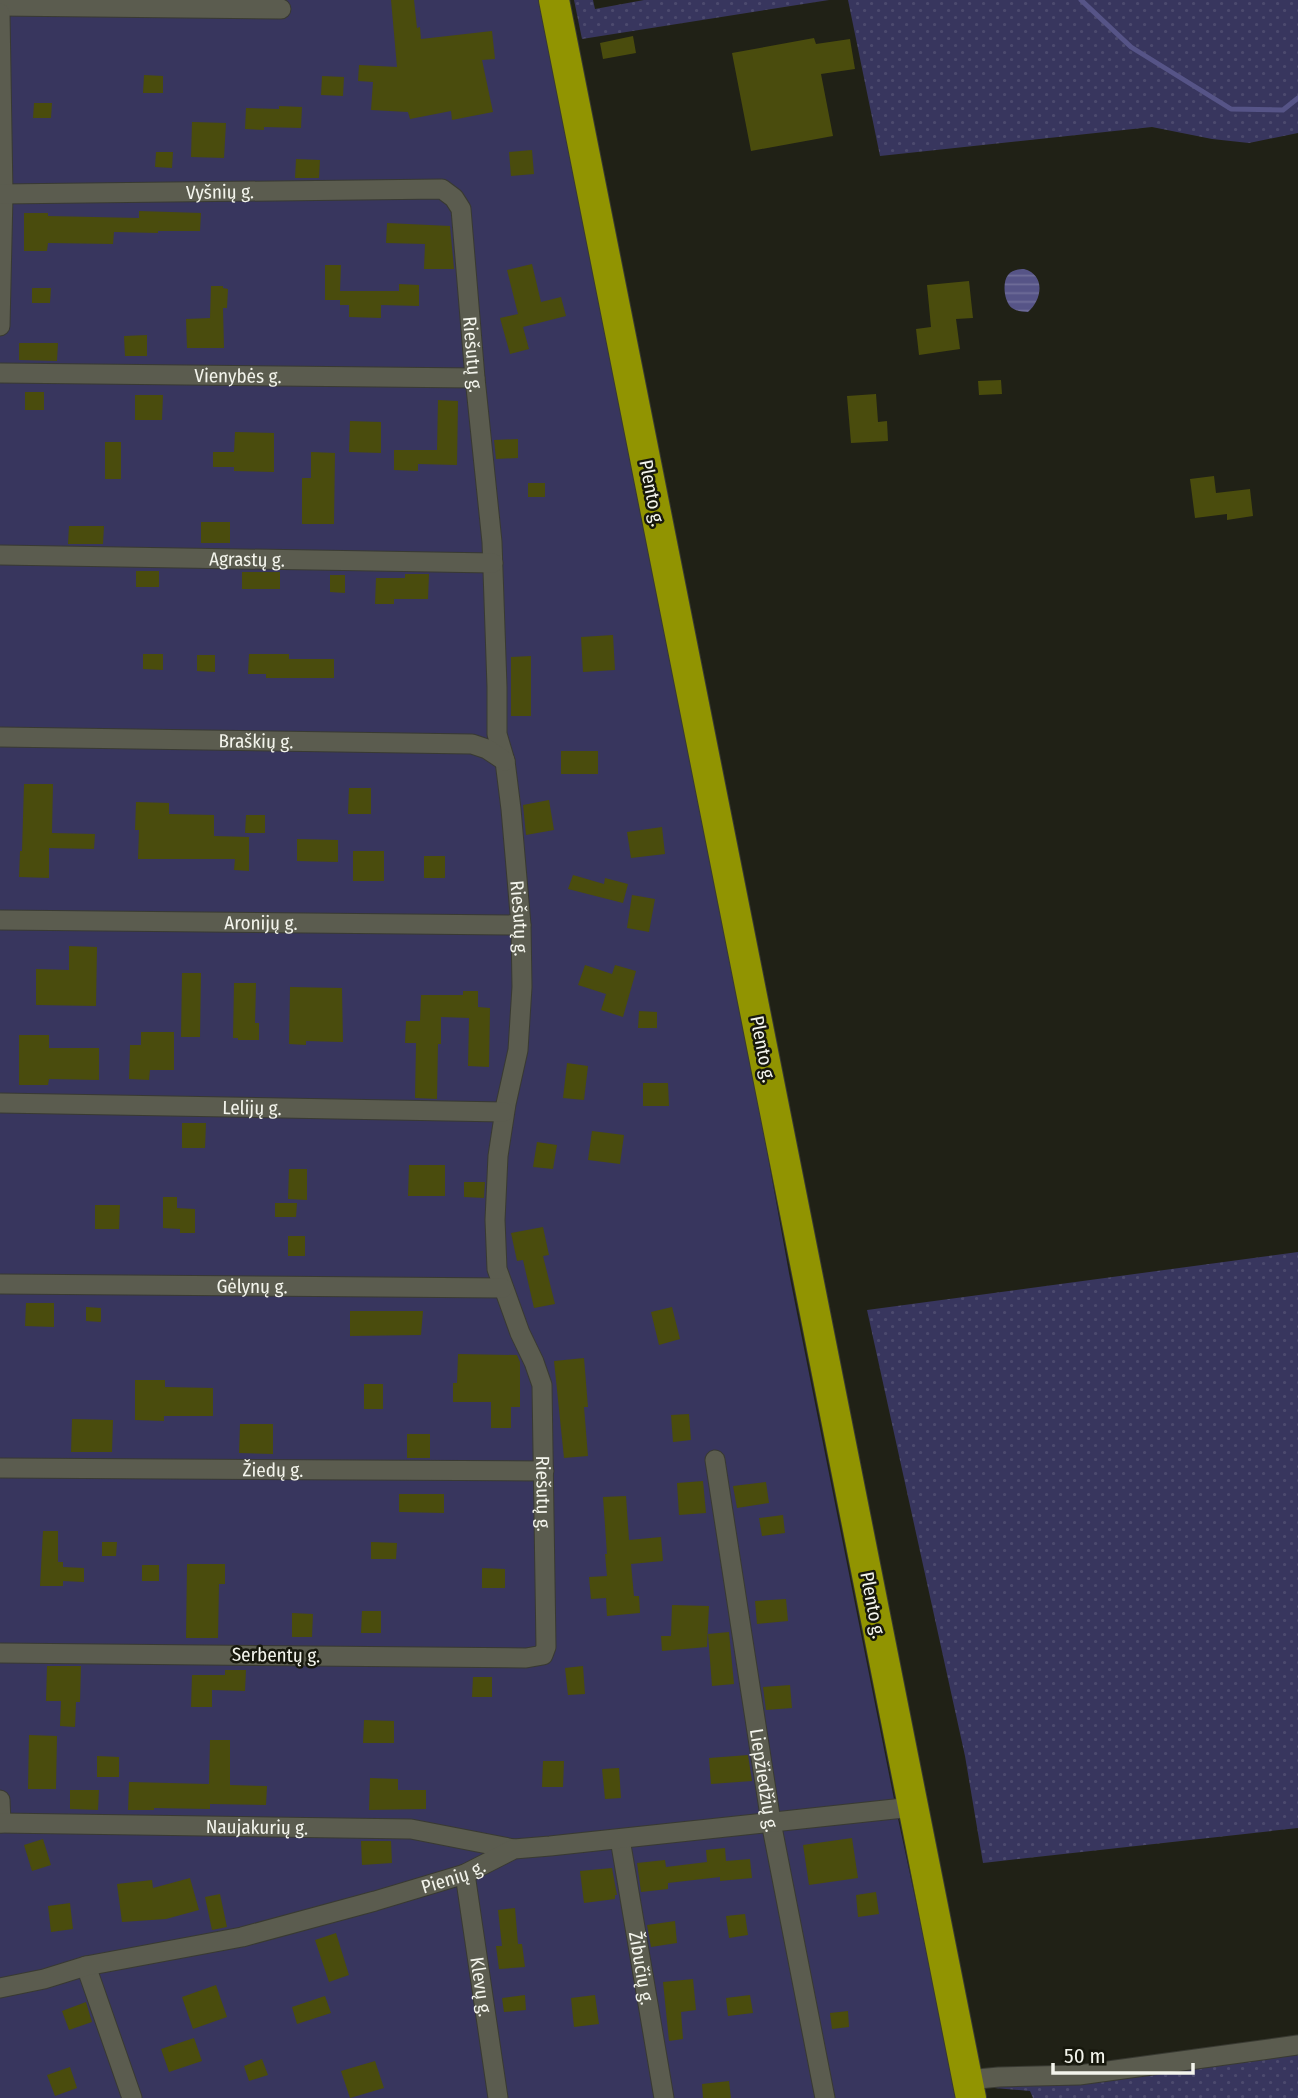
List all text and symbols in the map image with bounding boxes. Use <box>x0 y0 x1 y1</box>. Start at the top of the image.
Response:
street label: Vyšnių g. <box>186 180 254 203</box>
street label: Riešutų g. <box>458 316 488 394</box>
street label: Vienybės g. <box>194 364 282 387</box>
street label: Plento g. <box>634 458 670 528</box>
street label: Agrastų g. <box>209 547 285 571</box>
street label: Braškių g. <box>218 729 294 753</box>
street label: Riešutų g. <box>506 880 533 957</box>
street label: Aronijų g. <box>224 911 298 934</box>
street label: Plento g. <box>745 1014 781 1084</box>
street label: Lelijų g. <box>222 1095 282 1120</box>
street label: Gėlynų g. <box>216 1274 288 1298</box>
street label: Riešutų g. <box>532 1455 556 1532</box>
street label: Žiedų g. <box>243 1458 303 1481</box>
street label: Plento g. <box>855 1570 891 1640</box>
street label: Serbentų g. <box>232 1643 320 1667</box>
street label: Liepžiedžių g. <box>745 1727 784 1834</box>
street label: Naujakurių g. <box>206 1815 308 1839</box>
street label: Pienių g. <box>418 1854 489 1898</box>
street label: Žibučių g. <box>624 1930 659 2007</box>
street label: Klevų g. <box>466 1955 497 2018</box>
scale bar <box>1053 2032 1193 2076</box>
text: 50 m <box>1064 2043 1106 2069</box>

